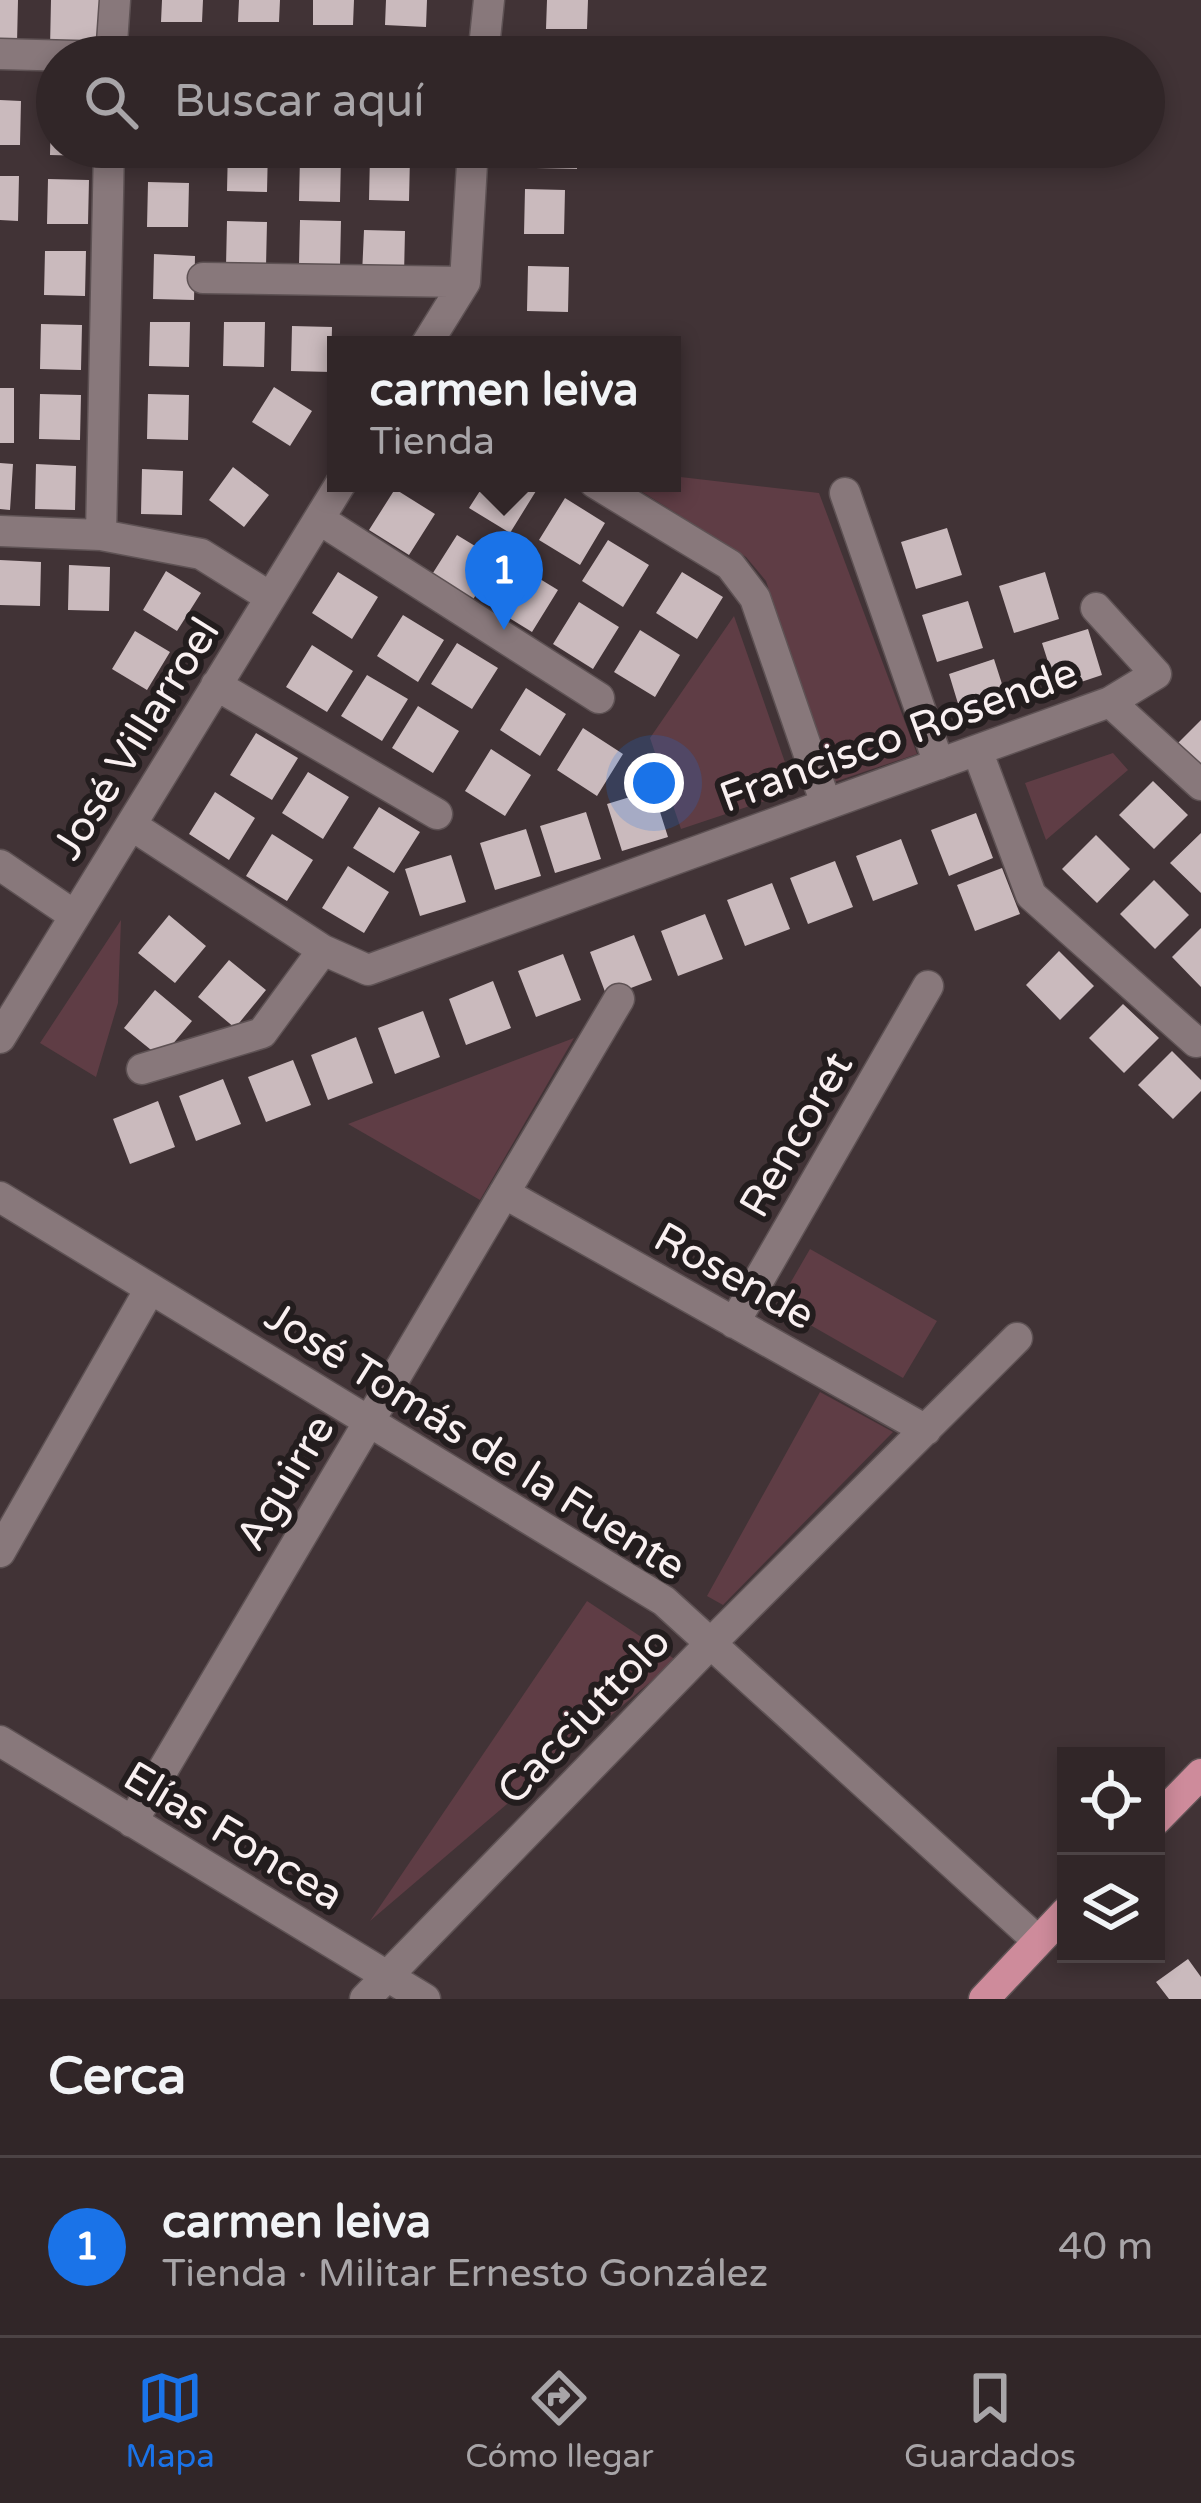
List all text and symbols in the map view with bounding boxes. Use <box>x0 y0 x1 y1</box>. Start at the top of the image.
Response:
search box <box>36 36 1165 168</box>
icon: search <box>78 69 144 135</box>
text: Buscar aquí <box>174 75 424 129</box>
popup <box>327 336 681 492</box>
text: carmen leiva <box>369 364 639 418</box>
text: Tienda <box>369 418 495 465</box>
pin: 1 <box>465 531 543 630</box>
street label: José Villarroel <box>42 609 231 869</box>
street label: Francisco Rosende <box>713 647 1084 824</box>
your location <box>624 753 684 813</box>
street label: Rencoret <box>729 1043 864 1226</box>
street label: Rosende <box>645 1212 823 1341</box>
street label: José Tomás de la Fuente <box>256 1291 695 1592</box>
street label: Aguirre <box>225 1406 345 1560</box>
street label: Cacciuttolo <box>487 1617 681 1815</box>
map controls <box>1057 1747 1165 1963</box>
button: locate <box>1057 1747 1165 1855</box>
street label: Elías Foncea <box>114 1751 352 1922</box>
button: layers <box>1057 1855 1165 1963</box>
text: Cerca <box>48 2046 186 2108</box>
text: carmen leiva <box>162 2196 431 2250</box>
text: 1 <box>75 2223 99 2270</box>
text: 40 m <box>1058 2223 1153 2270</box>
text: Tienda · Militar Ernesto González <box>162 2250 768 2297</box>
tab: Mapa <box>125 2365 215 2476</box>
tab: Cómo llegar <box>465 2365 654 2476</box>
tab: Guardados <box>904 2365 1076 2476</box>

